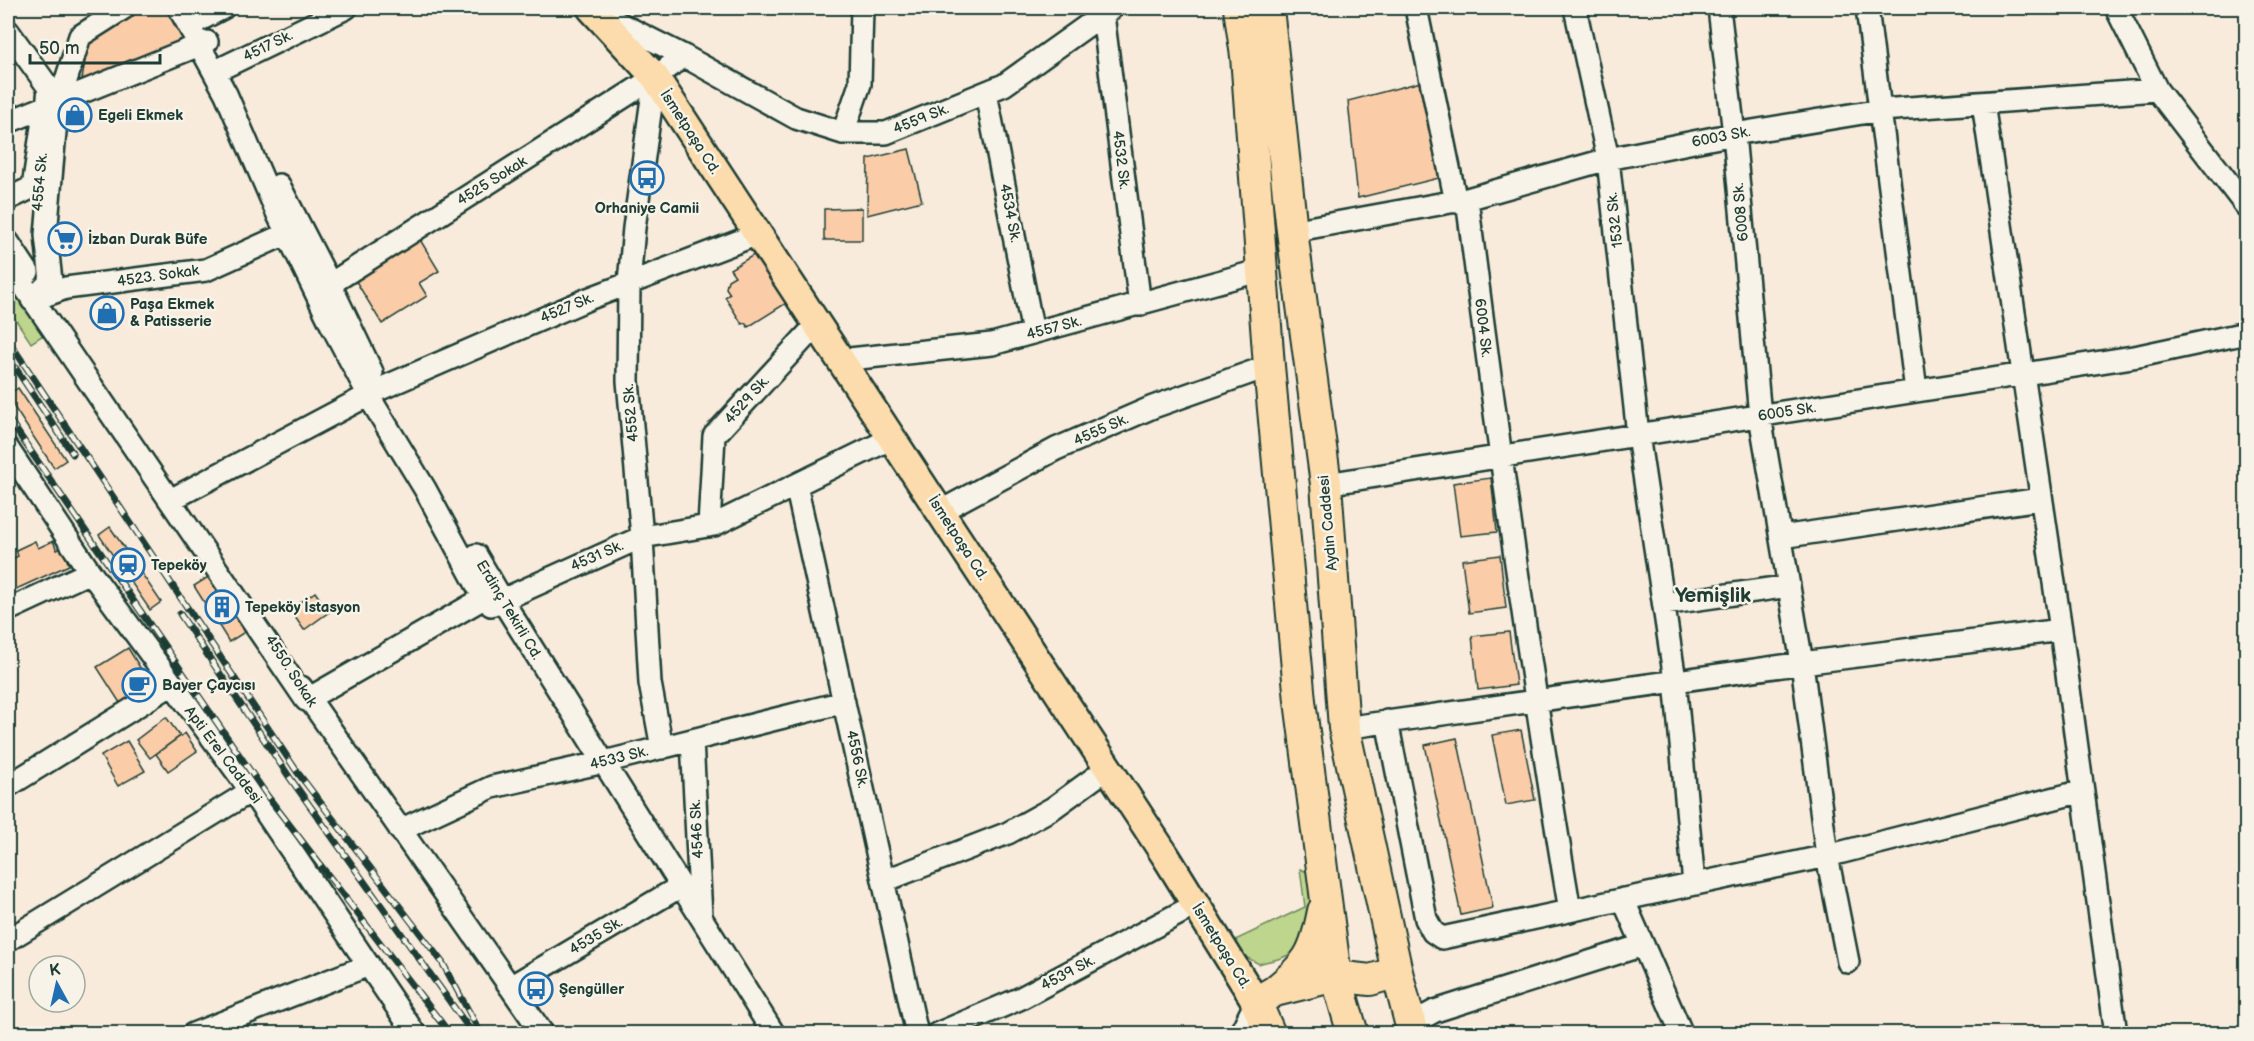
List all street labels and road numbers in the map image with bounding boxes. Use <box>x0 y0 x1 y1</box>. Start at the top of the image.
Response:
street label: 4517 Sk. <box>240 26 296 66</box>
street label: İsmetpaşa Cd. <box>656 86 724 178</box>
street label: 4559 Sk. <box>890 99 952 139</box>
street label: 6003 Sk. <box>1690 122 1752 152</box>
street label: 4532 Sk. <box>1108 129 1134 191</box>
street label: 4554 Sk. <box>28 152 52 212</box>
street label: 4525 Sokak <box>453 152 531 210</box>
street label: 4534 Sk. <box>995 182 1025 244</box>
street label: 6008 Sk. <box>1729 182 1753 242</box>
street label: 1532 Sk. <box>1603 191 1627 249</box>
street label: 4523. Sokak <box>116 261 201 291</box>
street label: 4527 Sk. <box>537 288 597 328</box>
street label: 6004 Sk. <box>1470 297 1496 359</box>
street label: 4557 Sk. <box>1024 312 1084 344</box>
street label: 4529 Sk. <box>720 372 774 428</box>
street label: 4552 Sk. <box>619 383 643 443</box>
street label: 6005 Sk. <box>1756 398 1818 426</box>
street label: 4555 Sk. <box>1070 409 1132 451</box>
street label: Aydın Caddesi <box>1314 474 1342 572</box>
street label: İsmetpaşa Cd. <box>924 492 992 584</box>
street label: 4531 Sk. <box>567 536 627 576</box>
street label: Erdinç Tekirli Cd. <box>472 557 546 663</box>
street label: 4550. Sokak <box>261 631 322 711</box>
street label: Apti Erel Caddesi <box>180 702 266 808</box>
street label: 4556 Sk. <box>842 728 872 790</box>
street label: 4533 Sk. <box>588 742 650 774</box>
street label: 4546 Sk. <box>686 799 708 859</box>
street label: İsmetpaşa Cd. <box>1187 900 1255 992</box>
street label: 4535 Sk. <box>566 913 626 959</box>
street label: 4539 Sk. <box>1037 951 1099 995</box>

